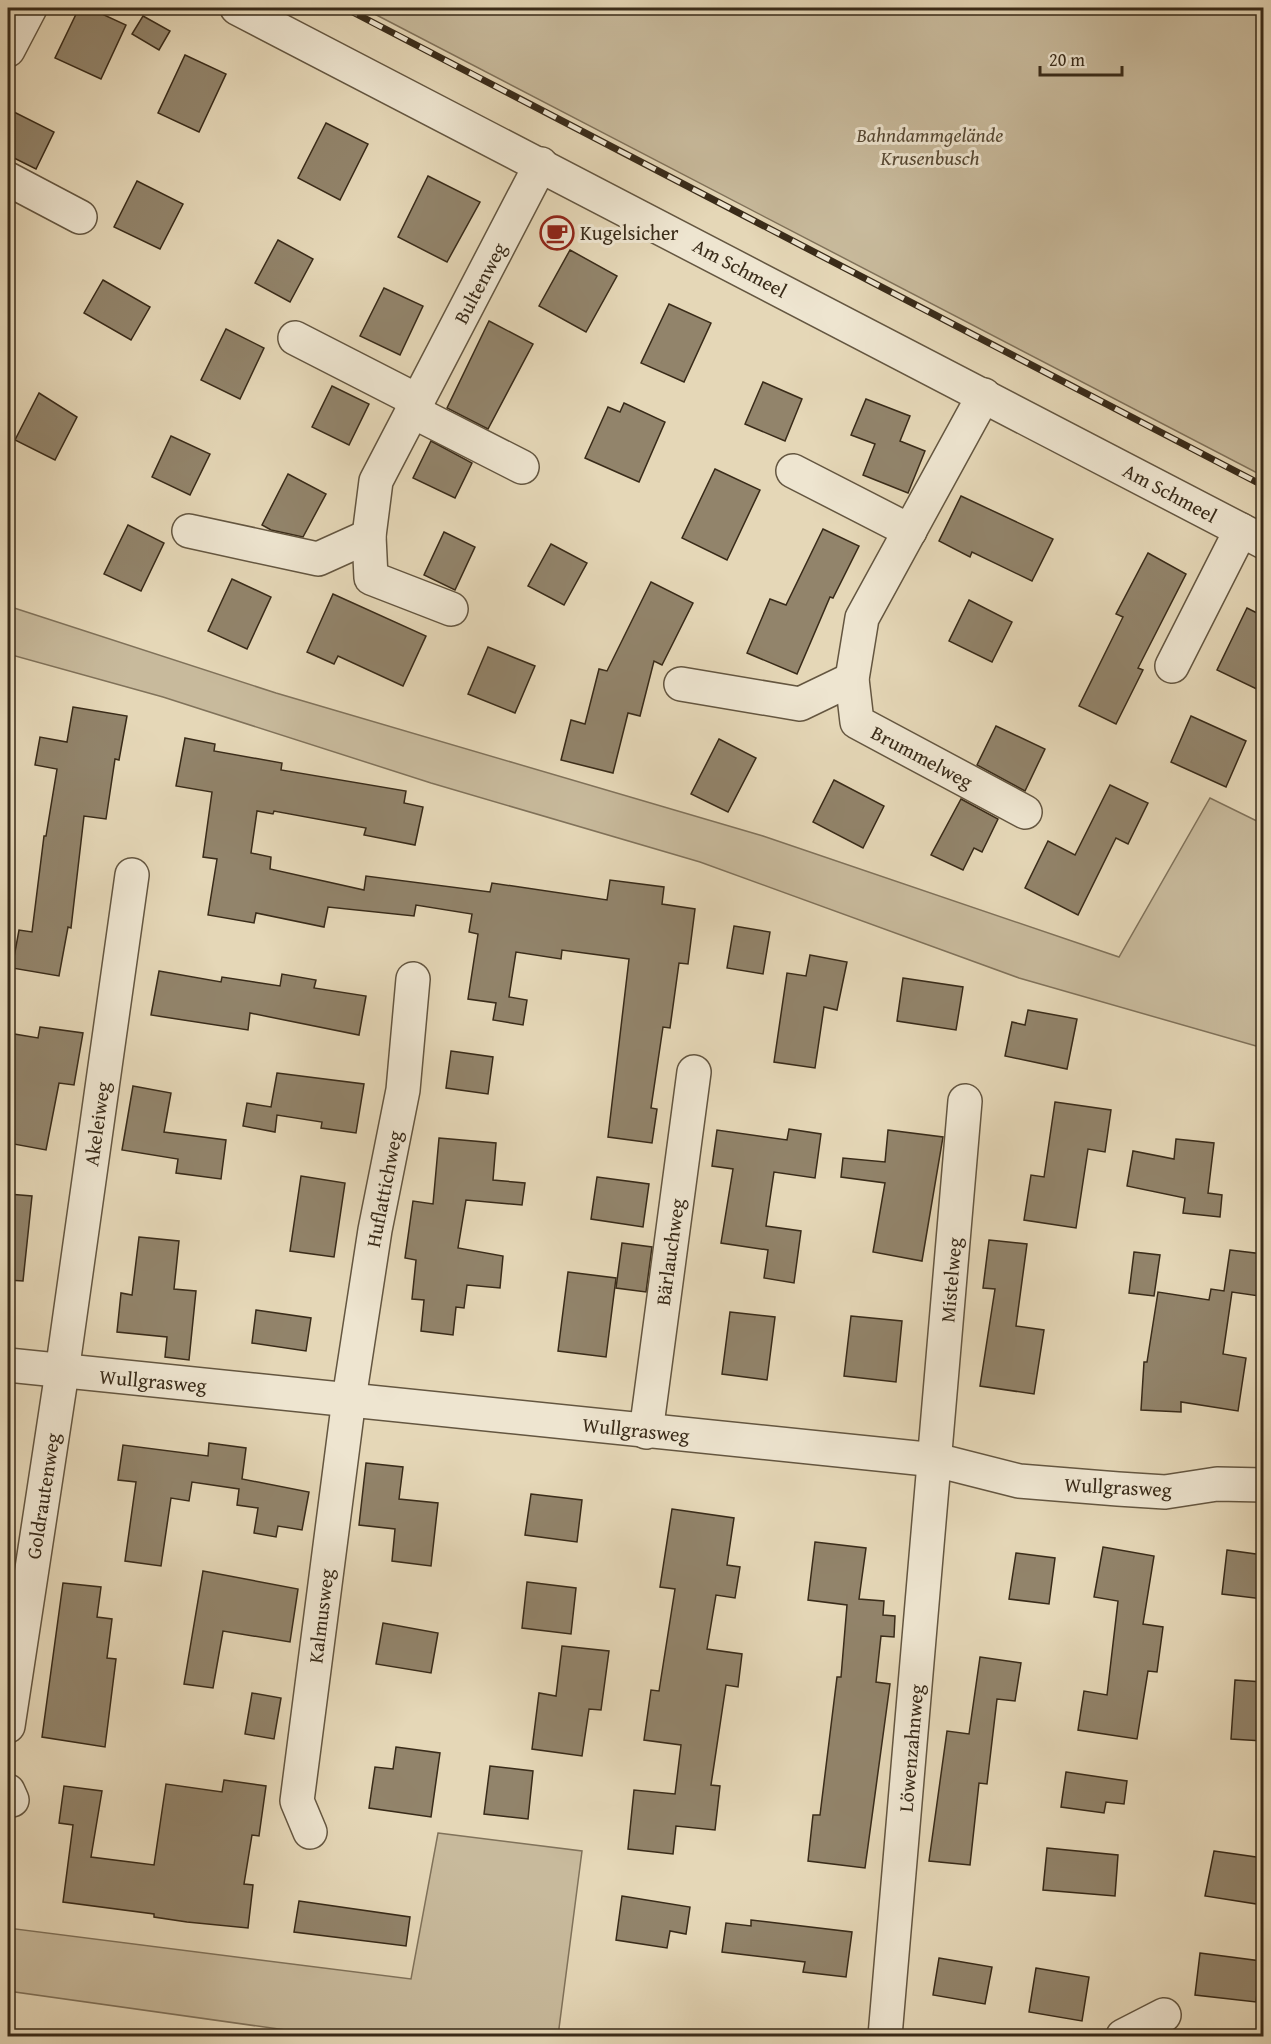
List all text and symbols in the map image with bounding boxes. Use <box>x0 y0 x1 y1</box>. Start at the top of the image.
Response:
scale bar <box>1040 39 1122 77</box>
text: 20 m <box>1049 46 1085 73</box>
park label: Bahndammgelände Krusenbusch <box>856 120 1003 172</box>
cafe icon: Kugelsicher <box>539 215 575 251</box>
place label: Kugelsicher <box>580 218 679 247</box>
street label: Am Schmeel <box>688 231 793 305</box>
street label: Bultenweg <box>446 237 513 329</box>
street label: Am Schmeel <box>1118 456 1223 530</box>
street label: Brummelweg <box>866 718 978 795</box>
street label: Akeleiweg <box>76 1080 117 1168</box>
street label: Huflattichweg <box>358 1128 409 1250</box>
street label: Bärlauchweg <box>648 1196 691 1307</box>
street label: Mistelweg <box>932 1236 969 1324</box>
street label: Wullgrasweg <box>98 1361 208 1400</box>
street label: Wullgrasweg <box>581 1409 691 1450</box>
street label: Goldrautenweg <box>18 1431 67 1561</box>
street label: Wullgrasweg <box>1064 1469 1173 1504</box>
street label: Kalmusweg <box>300 1567 341 1665</box>
street label: Löwenzahnweg <box>890 1683 931 1813</box>

